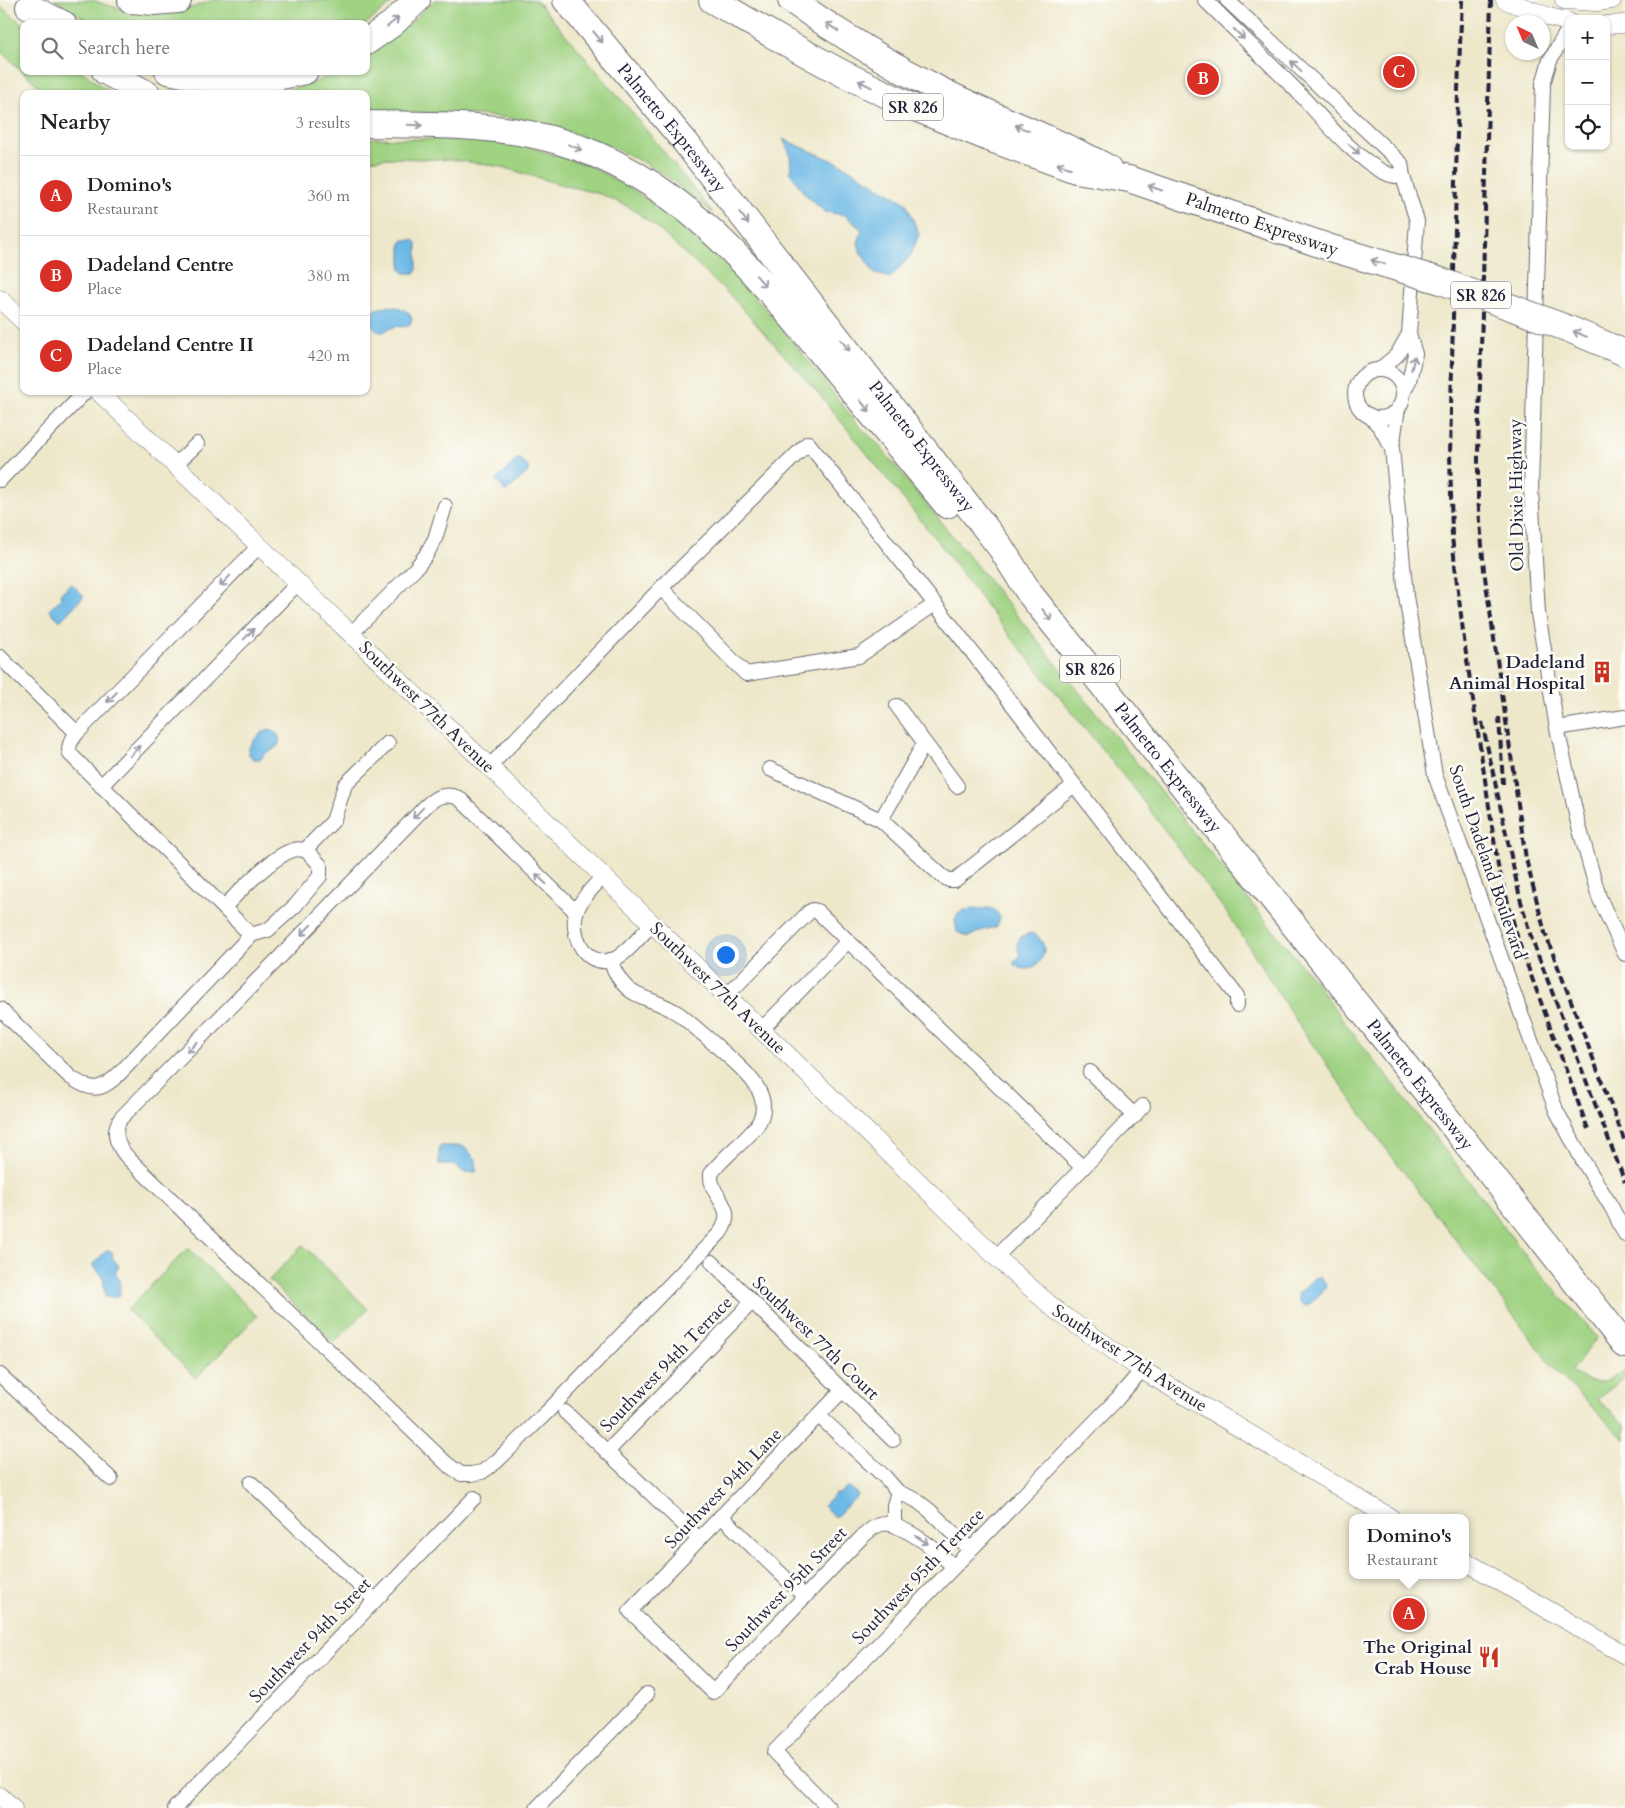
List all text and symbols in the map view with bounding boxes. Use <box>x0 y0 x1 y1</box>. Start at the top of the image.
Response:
north arrow <box>1505 15 1550 60</box>
map controls <box>1565 15 1610 150</box>
button: + <box>1565 15 1610 60</box>
one-way arrow <box>386 17 399 28</box>
search box <box>20 20 370 75</box>
one-way arrow <box>825 22 839 33</box>
one-way arrow <box>1233 28 1245 40</box>
one-way arrow <box>592 30 603 43</box>
icon: search <box>38 34 66 62</box>
text: Search here <box>78 35 170 61</box>
pin: C <box>1383 53 1415 91</box>
street label: Palmetto Expressway <box>611 58 732 198</box>
pin: B <box>1187 60 1219 98</box>
one-way arrow <box>1290 60 1302 72</box>
button: − <box>1565 60 1610 105</box>
one-way arrow <box>858 79 873 88</box>
road number: SR 826 <box>883 94 943 120</box>
button: locate <box>1565 105 1610 150</box>
text: Nearby <box>40 108 111 137</box>
text: 3 results <box>296 112 350 134</box>
one-way arrow <box>406 120 423 130</box>
one-way arrow <box>1015 122 1030 132</box>
one-way arrow <box>567 143 582 152</box>
one-way arrow <box>1348 143 1361 155</box>
one-way arrow <box>1056 161 1072 170</box>
text: Domino's <box>87 172 172 198</box>
one-way arrow <box>1148 183 1163 192</box>
text: A <box>50 185 62 207</box>
text: 360 m <box>308 185 350 207</box>
street label: Palmetto Expressway <box>1182 187 1342 263</box>
text: Restaurant <box>87 198 158 220</box>
one-way arrow <box>739 211 750 224</box>
text: Dadeland Centre <box>87 252 234 278</box>
one-way arrow <box>1370 256 1386 266</box>
text: B <box>50 265 62 287</box>
text: 380 m <box>308 265 350 287</box>
one-way arrow <box>755 275 767 288</box>
text: Place <box>87 278 122 300</box>
road number: SR 826 <box>1451 282 1511 308</box>
one-way arrow <box>1573 328 1588 338</box>
text: Dadeland Centre II <box>87 332 254 358</box>
one-way arrow <box>839 339 850 352</box>
text: C <box>50 345 62 367</box>
text: 420 m <box>308 345 350 367</box>
one-way arrow <box>1409 356 1418 372</box>
text: Place <box>87 358 122 380</box>
street label: Palmetto Expressway <box>862 376 981 518</box>
one-way arrow <box>860 399 871 412</box>
street label: Old Dixie Highway <box>1503 418 1530 572</box>
one-way arrow <box>219 575 231 588</box>
one-way arrow <box>1042 608 1053 621</box>
one-way arrow <box>243 628 255 641</box>
street label: Southwest 77th Avenue <box>353 636 500 779</box>
place label: Dadeland Animal Hospital <box>1449 650 1586 696</box>
road number: SR 826 <box>1060 656 1120 682</box>
building icon: Dadeland Animal Hospital <box>1589 659 1615 685</box>
one-way arrow <box>106 691 118 704</box>
street label: Palmetto Expressway <box>1108 697 1228 839</box>
one-way arrow <box>129 745 142 757</box>
street label: South Dadeland Boulevard <box>1443 762 1533 963</box>
one-way arrow <box>412 807 424 820</box>
one-way arrow <box>535 873 547 885</box>
street label: Southwest 77th Avenue <box>644 917 791 1060</box>
one-way arrow <box>300 924 312 937</box>
your location <box>713 942 739 968</box>
street label: Palmetto Expressway <box>1360 1014 1480 1156</box>
one-way arrow <box>186 1040 198 1053</box>
street label: Southwest 77th Court <box>747 1271 885 1406</box>
street label: Southwest 94th Terrace <box>595 1291 738 1438</box>
street label: Southwest 77th Avenue <box>1047 1299 1212 1418</box>
street label: Southwest 94th Lane <box>659 1422 788 1554</box>
street label: Southwest 95th Terrace <box>847 1503 990 1650</box>
popup <box>1349 1514 1469 1579</box>
street label: Southwest 95th Street <box>720 1521 853 1658</box>
text: Domino's <box>1367 1523 1451 1549</box>
one-way arrow <box>915 1534 929 1545</box>
text: Restaurant <box>1367 1549 1438 1571</box>
street label: Southwest 94th Street <box>244 1572 377 1709</box>
pin: A <box>1393 1595 1425 1633</box>
place label: The Original Crab House <box>1363 1635 1472 1681</box>
restaurant icon: The Original Crab House <box>1476 1644 1502 1670</box>

